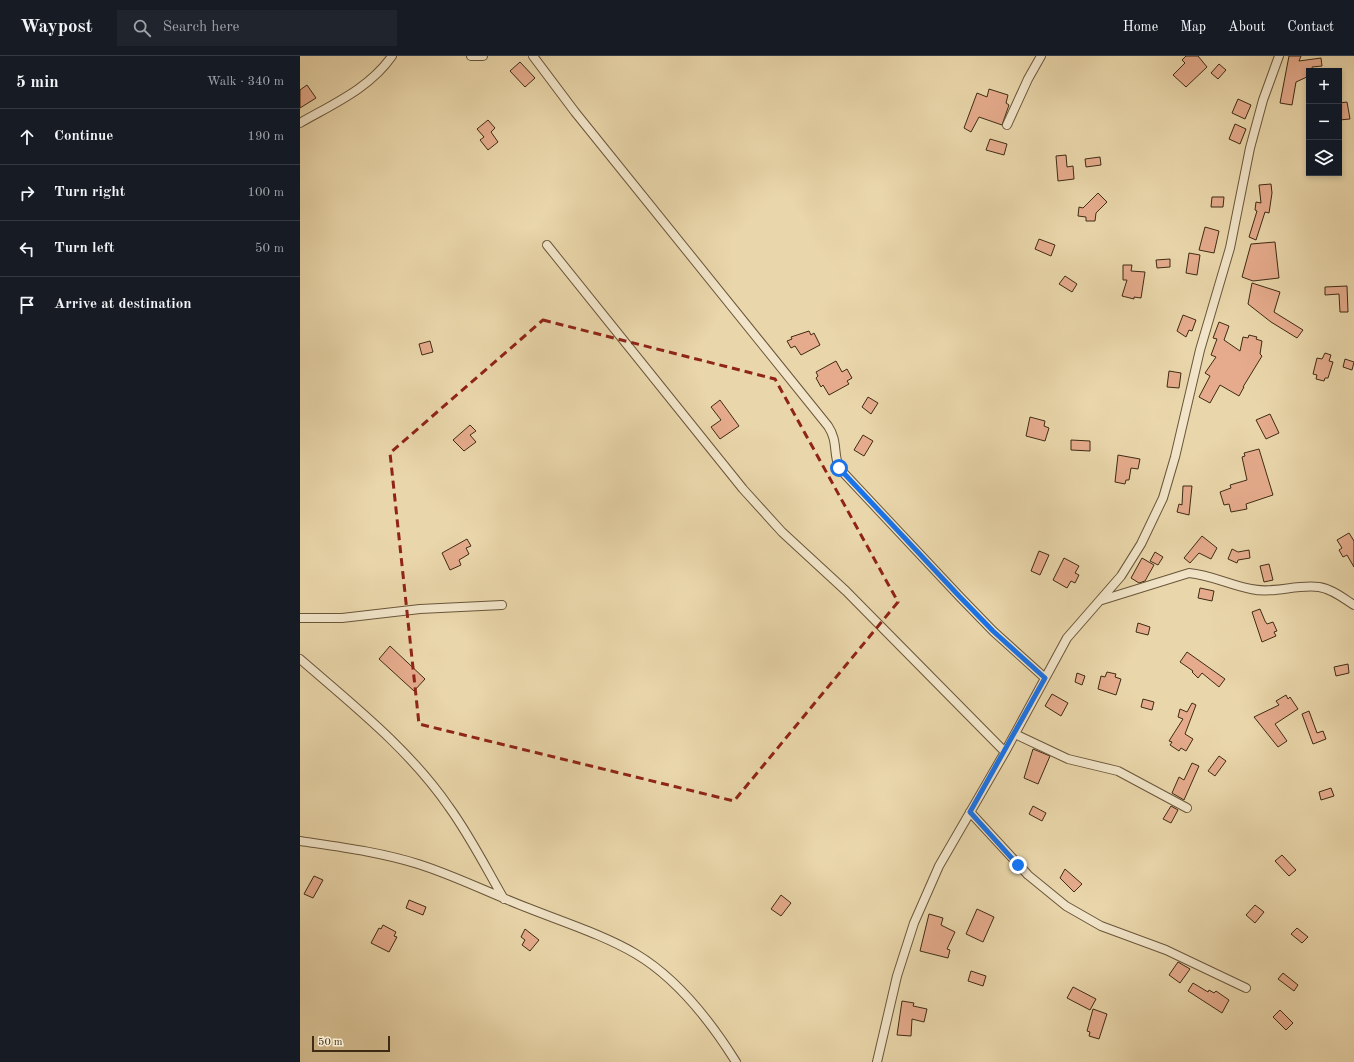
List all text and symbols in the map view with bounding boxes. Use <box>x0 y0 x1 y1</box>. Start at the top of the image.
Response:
search box <box>117 10 397 46</box>
icon: search <box>131 17 153 39</box>
text: Waypost <box>20 18 93 37</box>
text: Search here <box>163 20 239 35</box>
text: Home <box>1123 20 1158 34</box>
text: Map <box>1180 20 1206 34</box>
text: About <box>1228 20 1265 34</box>
text: Contact <box>1287 20 1334 34</box>
map controls <box>1306 68 1342 176</box>
button: + <box>1306 68 1342 104</box>
text: 5 min <box>16 74 59 91</box>
text: Walk · 340 m <box>207 75 284 88</box>
button: − <box>1306 104 1342 140</box>
icon: ahead <box>16 126 38 148</box>
text: Continue <box>54 129 113 144</box>
text: 190 m <box>247 130 284 143</box>
button: layers <box>1306 140 1342 176</box>
icon: right <box>16 182 38 204</box>
text: Turn right <box>54 185 125 200</box>
text: 100 m <box>247 186 284 199</box>
icon: left <box>16 238 38 260</box>
text: Turn left <box>54 241 114 256</box>
text: 50 m <box>255 242 284 255</box>
icon: arrive <box>16 294 38 316</box>
text: Arrive at destination <box>54 297 192 312</box>
route start <box>830 459 848 477</box>
route end <box>1009 856 1027 874</box>
scale bar <box>312 1034 390 1053</box>
text: 50 m <box>318 1037 343 1048</box>

